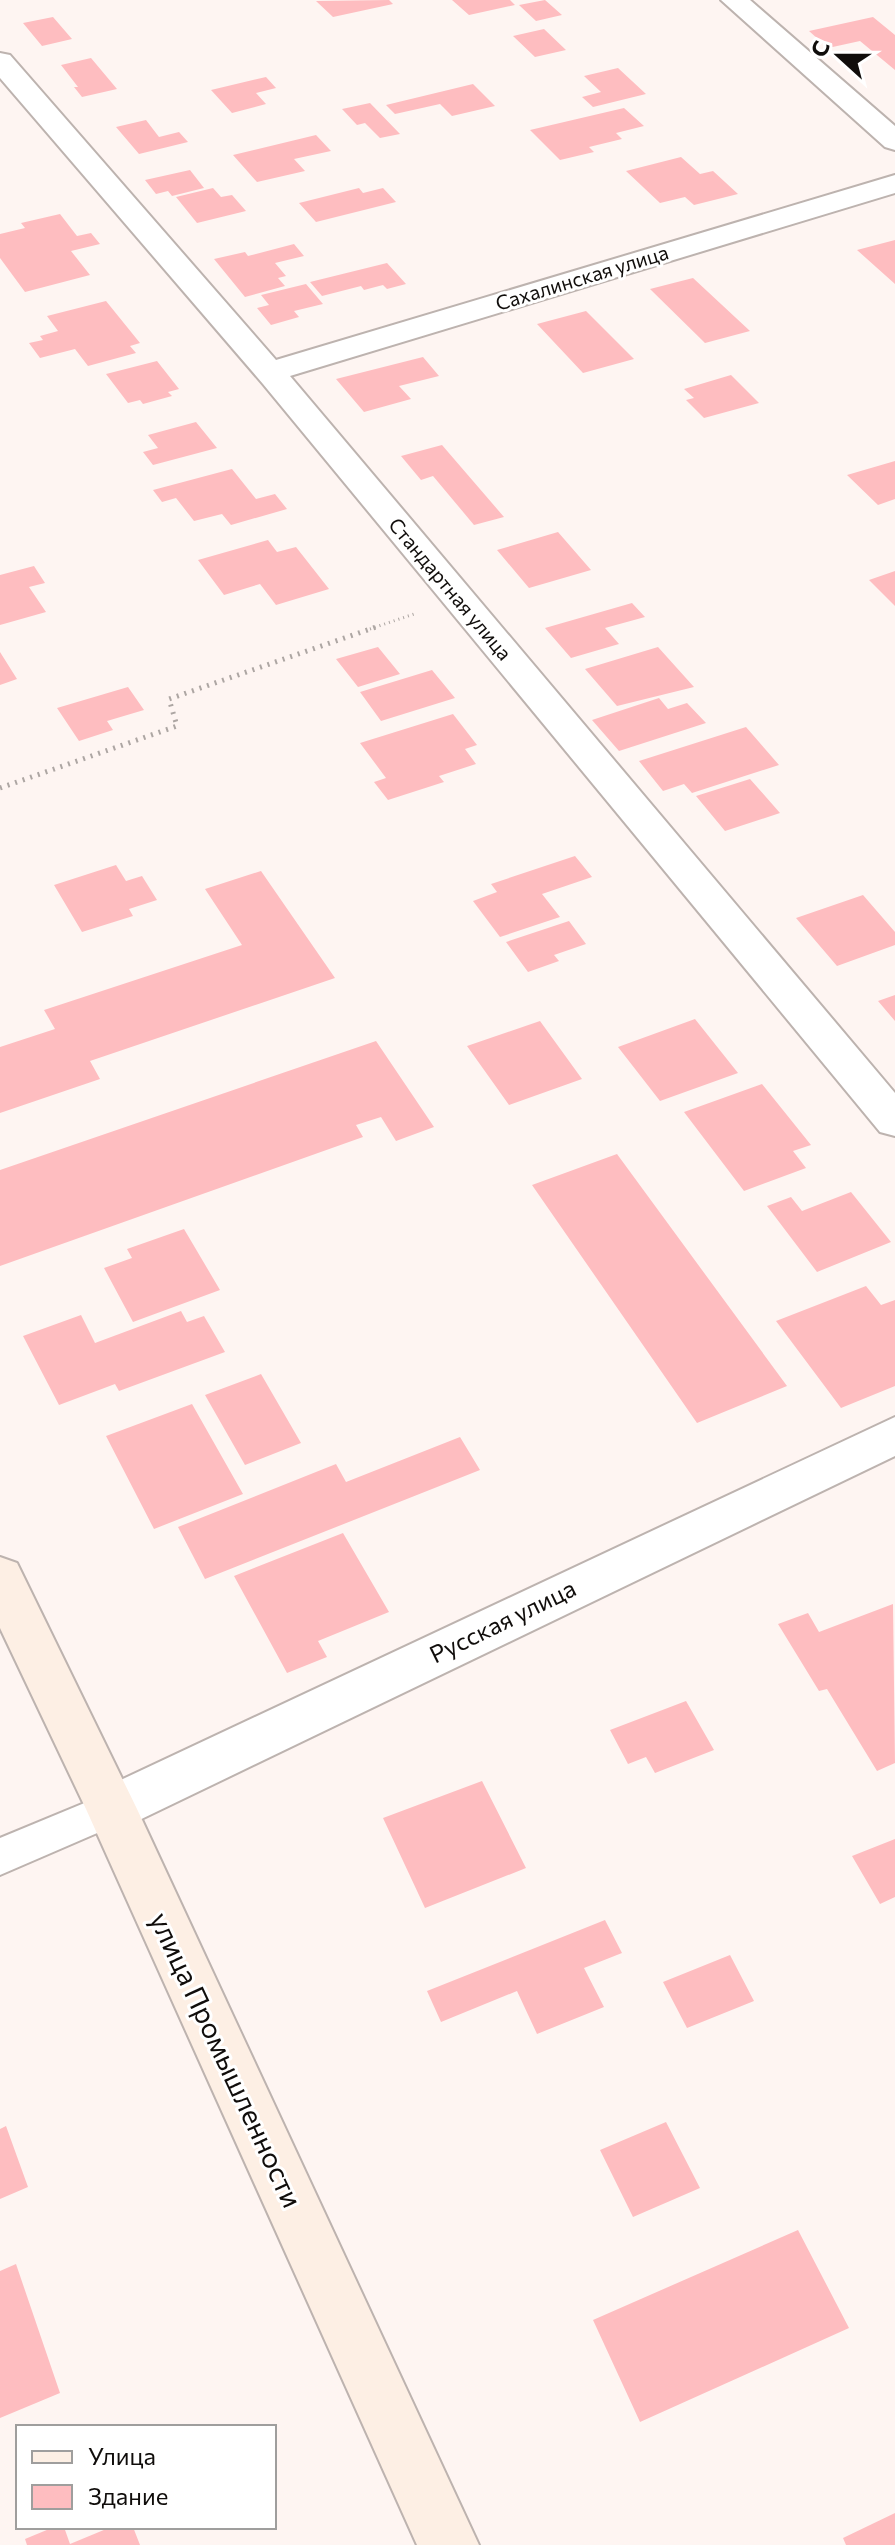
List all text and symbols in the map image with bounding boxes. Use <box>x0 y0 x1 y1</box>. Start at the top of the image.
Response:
north arrow <box>799 16 879 96</box>
text: С <box>805 37 835 61</box>
street label: Сахалинская улица <box>492 239 671 315</box>
street label: Стандартная улица <box>384 512 517 664</box>
street label: Русская улица <box>425 1573 580 1669</box>
street label: улица Промышленности <box>143 1906 310 2213</box>
legend <box>16 2425 276 2529</box>
text: Улица <box>88 2441 156 2470</box>
text: Здание <box>88 2481 168 2510</box>

